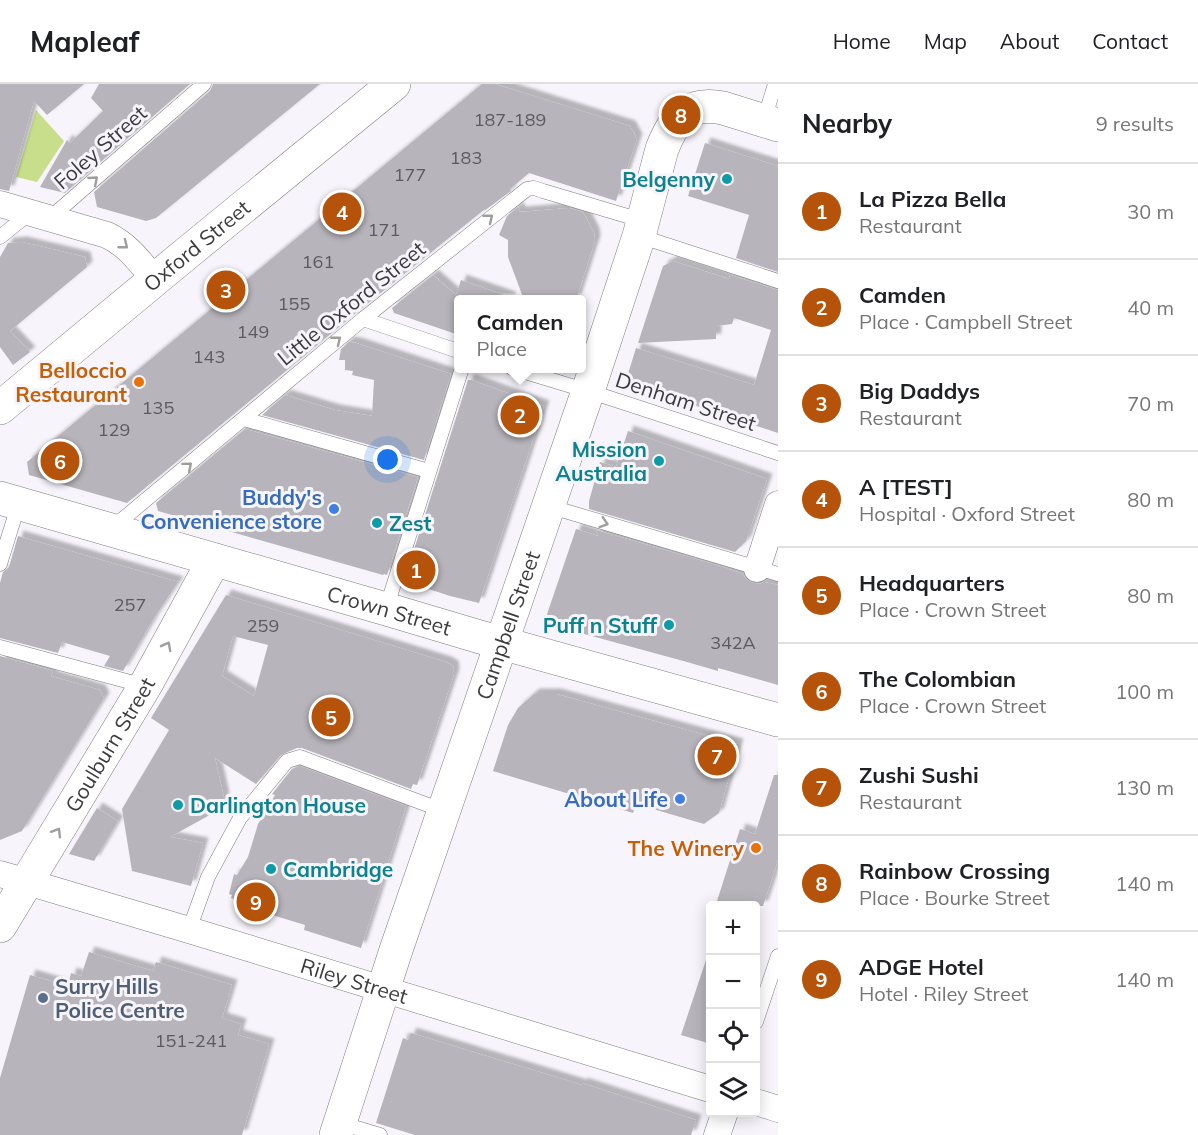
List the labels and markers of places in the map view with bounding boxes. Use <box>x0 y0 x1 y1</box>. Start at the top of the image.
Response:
pin: 8 <box>662 93 700 138</box>
place label: Belgenny <box>622 166 716 192</box>
marker: Belgenny <box>720 172 734 186</box>
pin: 4 <box>322 190 362 234</box>
pin: 3 <box>206 268 246 312</box>
place label: Belloccio Restaurant <box>15 357 127 407</box>
marker: Belloccio Restaurant <box>132 375 146 389</box>
pin: 2 <box>500 392 540 438</box>
place label: Mission Australia <box>555 436 647 486</box>
pin: 6 <box>40 438 80 484</box>
marker: Mission Australia <box>652 454 666 468</box>
place label: Buddy's Convenience store <box>140 484 322 534</box>
marker: Buddy's Convenience store <box>327 502 341 516</box>
place label: Zest <box>389 510 431 536</box>
marker: Zest <box>370 516 384 530</box>
pin: 1 <box>396 548 436 592</box>
place label: Puff n Stuff <box>543 612 658 638</box>
marker: Puff n Stuff <box>662 618 676 632</box>
pin: 5 <box>312 694 350 740</box>
pin: 7 <box>698 734 736 778</box>
place label: About Life <box>564 786 668 812</box>
place label: Darlington House <box>190 792 366 818</box>
marker: About Life <box>673 792 687 806</box>
marker: Darlington House <box>171 798 185 812</box>
place label: The Winery <box>628 835 745 861</box>
marker: The Winery <box>749 841 763 855</box>
place label: Cambridge <box>283 856 393 882</box>
marker: Cambridge <box>264 862 278 876</box>
pin: 9 <box>236 880 276 924</box>
place label: Surry Hills Police Centre <box>55 973 185 1023</box>
marker: Surry Hills Police Centre <box>36 991 50 1005</box>

